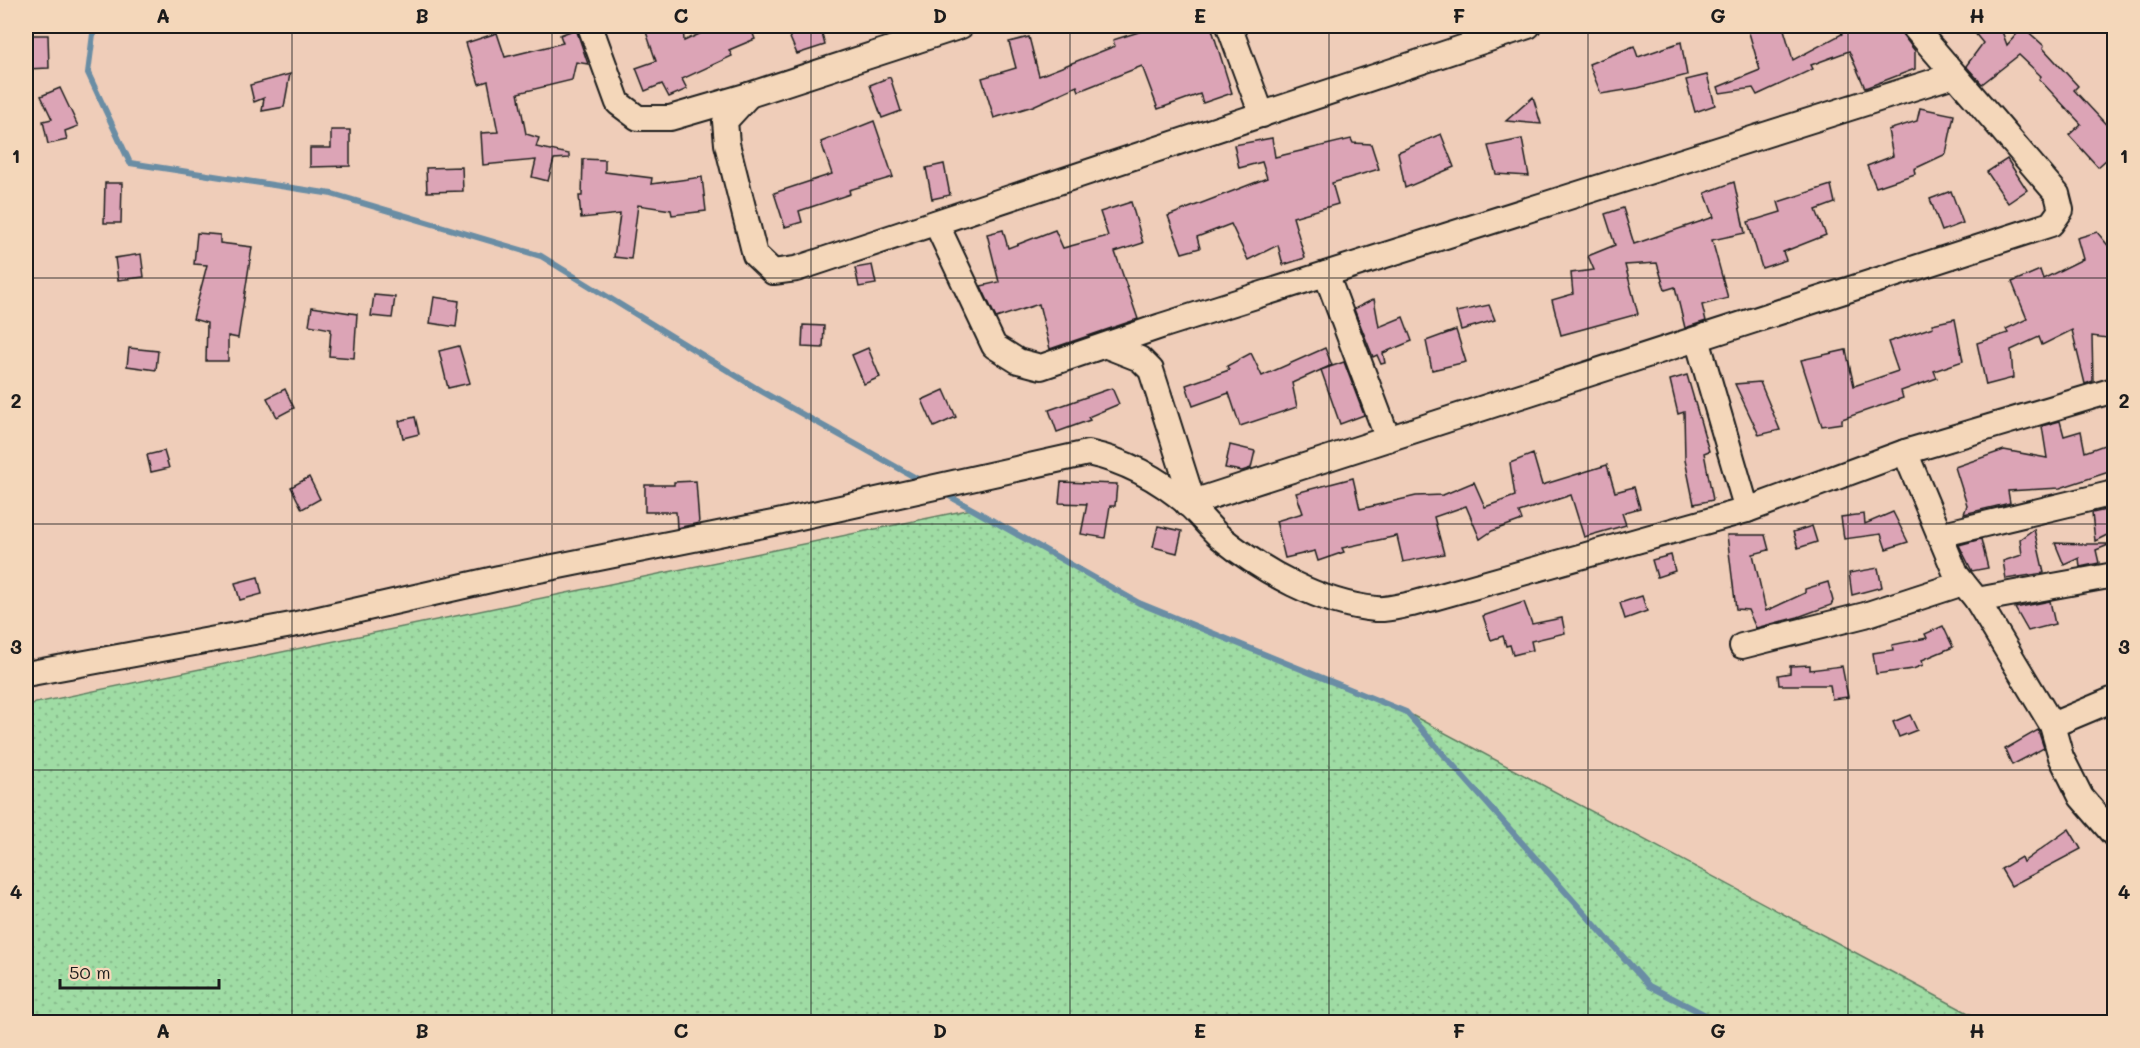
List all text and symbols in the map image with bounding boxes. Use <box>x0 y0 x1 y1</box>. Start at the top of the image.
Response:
text: A <box>156 2 170 28</box>
text: B <box>415 2 429 28</box>
text: C <box>674 2 689 28</box>
text: D <box>933 2 947 28</box>
text: E <box>1194 2 1206 28</box>
text: F <box>1453 2 1466 28</box>
text: G <box>1710 2 1726 28</box>
text: H <box>1969 2 1985 28</box>
text: 1 <box>12 142 20 168</box>
text: 1 <box>2120 142 2128 168</box>
text: 2 <box>10 387 22 413</box>
text: 2 <box>2118 387 2130 413</box>
text: 3 <box>10 633 22 659</box>
text: 3 <box>2118 633 2130 659</box>
text: 4 <box>10 878 23 904</box>
text: 4 <box>2118 878 2131 904</box>
scale bar <box>60 952 219 990</box>
text: 50 m <box>69 960 111 984</box>
text: A <box>156 1017 170 1043</box>
text: B <box>415 1017 429 1043</box>
text: C <box>674 1017 689 1043</box>
text: D <box>933 1017 947 1043</box>
text: E <box>1194 1017 1206 1043</box>
text: F <box>1453 1017 1466 1043</box>
text: G <box>1710 1017 1726 1043</box>
text: H <box>1969 1017 1985 1043</box>

